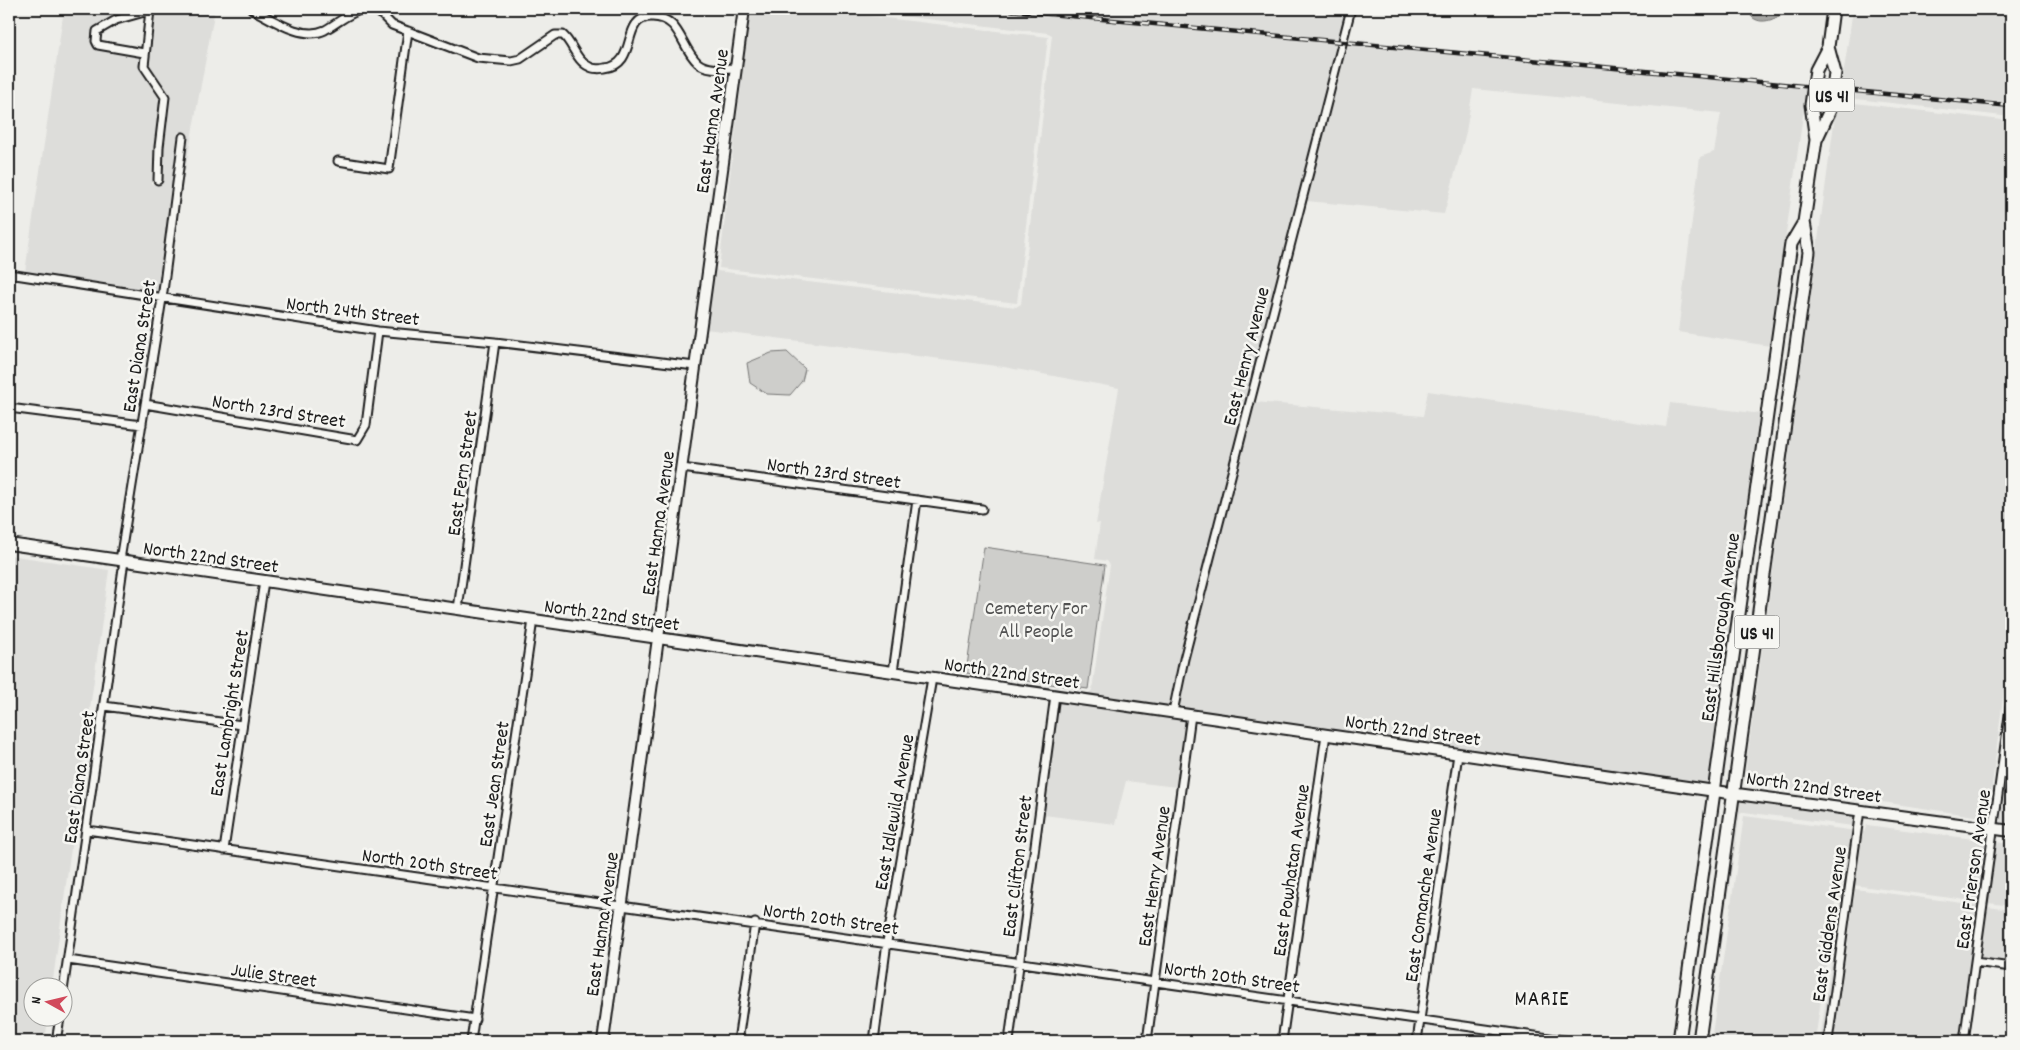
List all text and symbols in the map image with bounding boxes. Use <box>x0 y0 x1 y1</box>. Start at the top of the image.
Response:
street label: East Hanna Avenue <box>690 47 738 195</box>
road number: US 41 <box>1810 78 1854 112</box>
street label: East Diana Street <box>117 278 165 415</box>
street label: East Henry Avenue <box>1217 284 1279 429</box>
street label: North 24th Street <box>284 291 421 335</box>
street label: North 23rd Street <box>210 389 347 437</box>
street label: East Fern Street <box>441 409 487 538</box>
street label: East Hanna Avenue <box>636 449 684 597</box>
street label: North 23rd Street <box>765 452 902 498</box>
street label: East Hillsborough Avenue <box>1695 531 1749 724</box>
street label: North 22nd Street <box>141 536 280 582</box>
street label: North 22nd Street <box>542 594 681 640</box>
park label: Cemetery For All People <box>985 596 1088 647</box>
road number: US 41 <box>1734 616 1780 649</box>
street label: East Lambright Street <box>204 628 258 799</box>
street label: North 22nd Street <box>942 652 1081 698</box>
street label: East Diana Street <box>58 709 104 846</box>
street label: North 22nd Street <box>1343 709 1482 755</box>
street label: East Jean Street <box>473 720 519 849</box>
street label: East Idlewild Avenue <box>868 732 923 893</box>
street label: North 22nd Street <box>1744 766 1883 812</box>
street label: East Powhatan Avenue <box>1267 782 1319 958</box>
street label: East Frierson Avenue <box>1950 788 2000 951</box>
street label: East Clifton Street <box>996 794 1042 939</box>
street label: East Henry Avenue <box>1132 804 1180 949</box>
street label: East Comanche Avenue <box>1399 806 1451 984</box>
street label: North 20th Street <box>360 843 499 889</box>
street label: East Giddens Avenue <box>1806 844 1856 1004</box>
street label: East Hanna Avenue <box>580 850 628 998</box>
street label: North 20th Street <box>761 898 900 944</box>
street label: North 20th Street <box>1162 956 1301 1002</box>
street label: Julie Street <box>229 957 318 997</box>
north arrow <box>22 978 72 1028</box>
district label: MARIE <box>1514 986 1570 1016</box>
text: N <box>27 996 48 1005</box>

